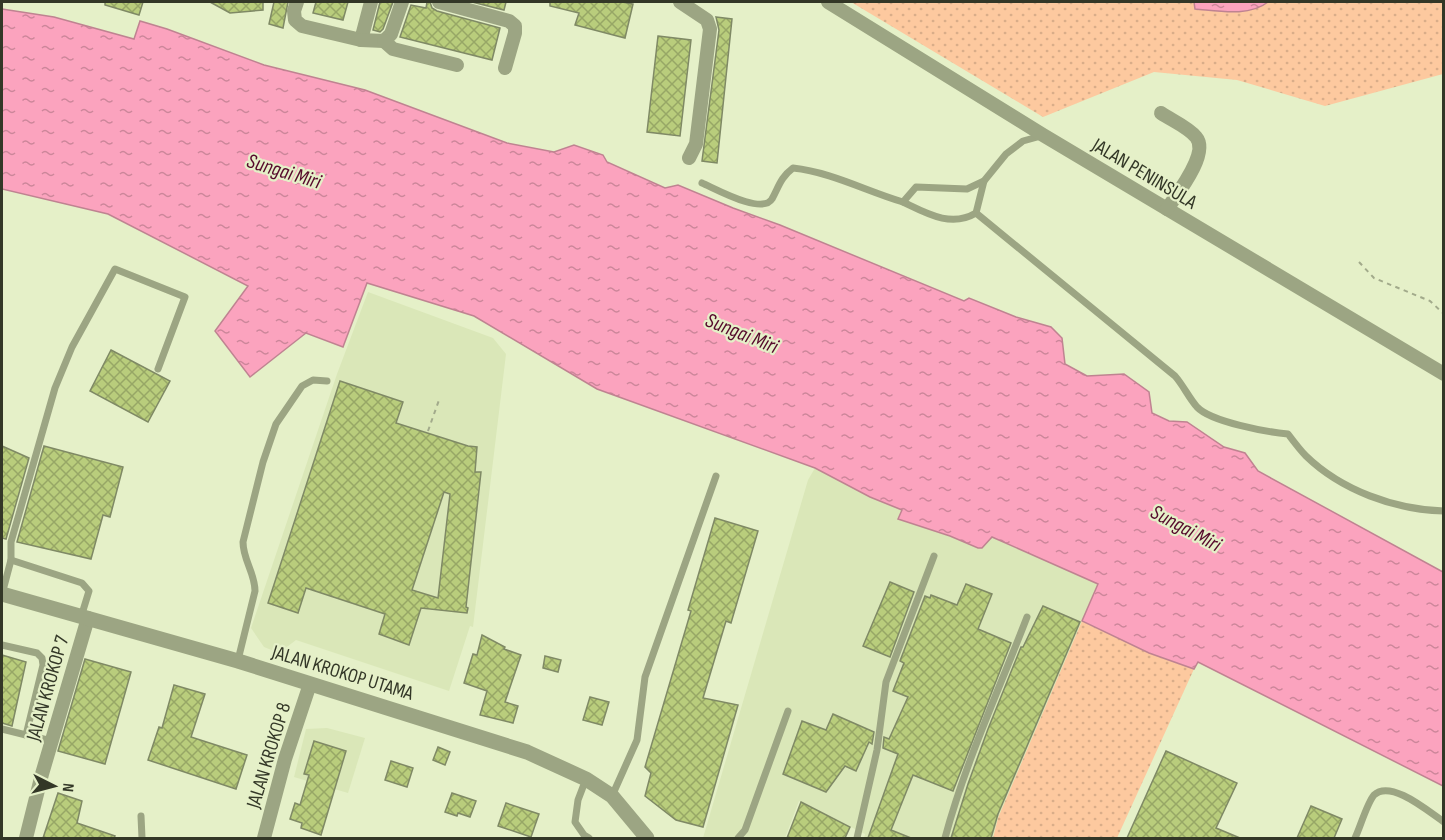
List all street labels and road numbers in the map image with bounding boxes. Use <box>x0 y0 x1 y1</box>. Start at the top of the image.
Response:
street label: JALAN PENINSULA <box>1087 133 1202 215</box>
street label: JALAN KROKOP 7 <box>21 633 74 745</box>
street label: JALAN KROKOP UTAMA <box>268 640 417 706</box>
street label: JALAN KROKOP 8 <box>241 700 296 812</box>

